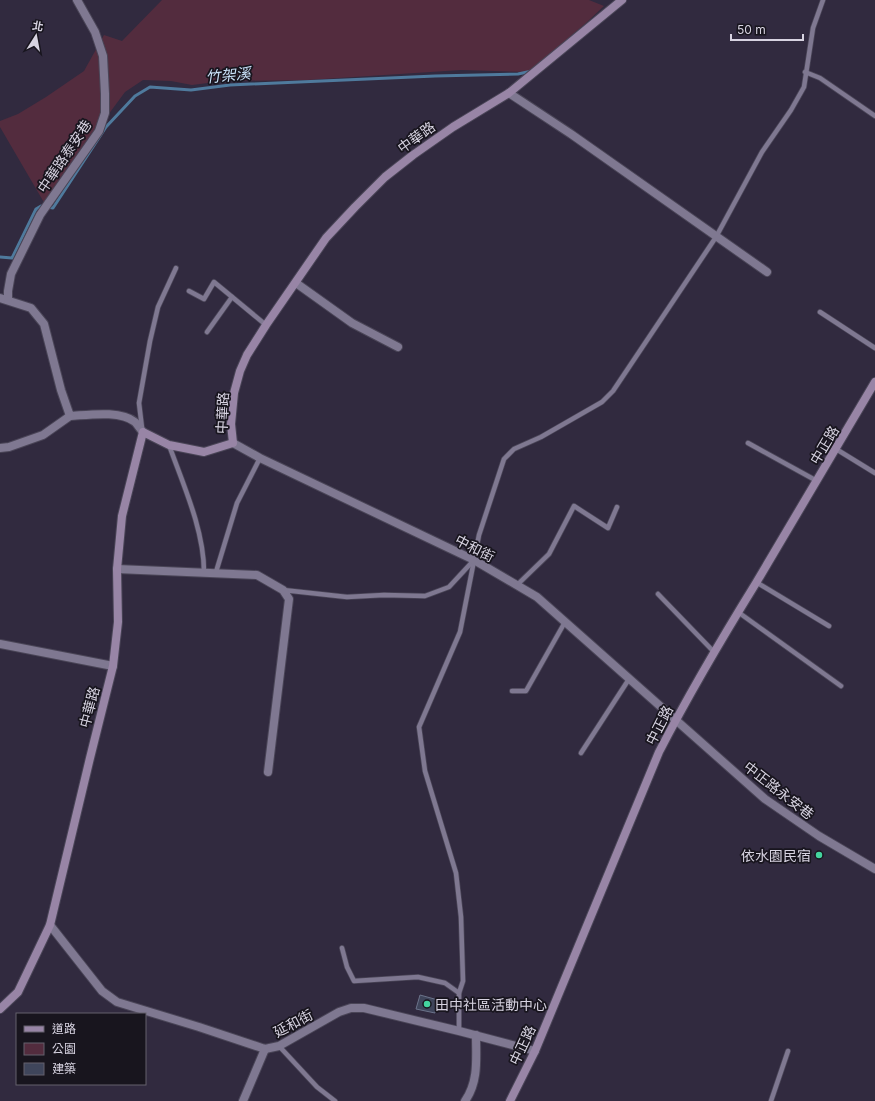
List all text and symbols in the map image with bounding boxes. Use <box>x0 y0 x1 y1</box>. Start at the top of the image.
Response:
north arrow <box>16 16 56 56</box>
scale bar <box>731 16 803 42</box>
text: 北 <box>31 18 45 34</box>
text: 50 m <box>737 22 766 37</box>
water label: 竹架溪 <box>205 63 253 86</box>
street label: 中華路泰安巷 <box>33 116 95 196</box>
street label: 中華路 <box>394 118 438 156</box>
street label: 中華路 <box>212 392 232 434</box>
street label: 中正路 <box>806 423 842 467</box>
street label: 中和街 <box>452 531 498 565</box>
street label: 中華路 <box>75 685 103 729</box>
street label: 中正路 <box>642 702 676 748</box>
street label: 中正路永安巷 <box>741 757 817 823</box>
place label: 依水園民宿 <box>741 847 811 864</box>
marker: 依水園民宿 <box>814 850 824 860</box>
place label: 田中社區活動中心 <box>435 996 547 1013</box>
marker: 田中社區活動中心 <box>422 999 432 1009</box>
street label: 延和街 <box>270 1006 316 1040</box>
legend <box>16 1013 146 1085</box>
text: 道路 <box>52 1021 76 1036</box>
street label: 中正路 <box>505 1022 539 1068</box>
text: 公園 <box>52 1041 76 1056</box>
text: 建築 <box>52 1061 76 1076</box>

